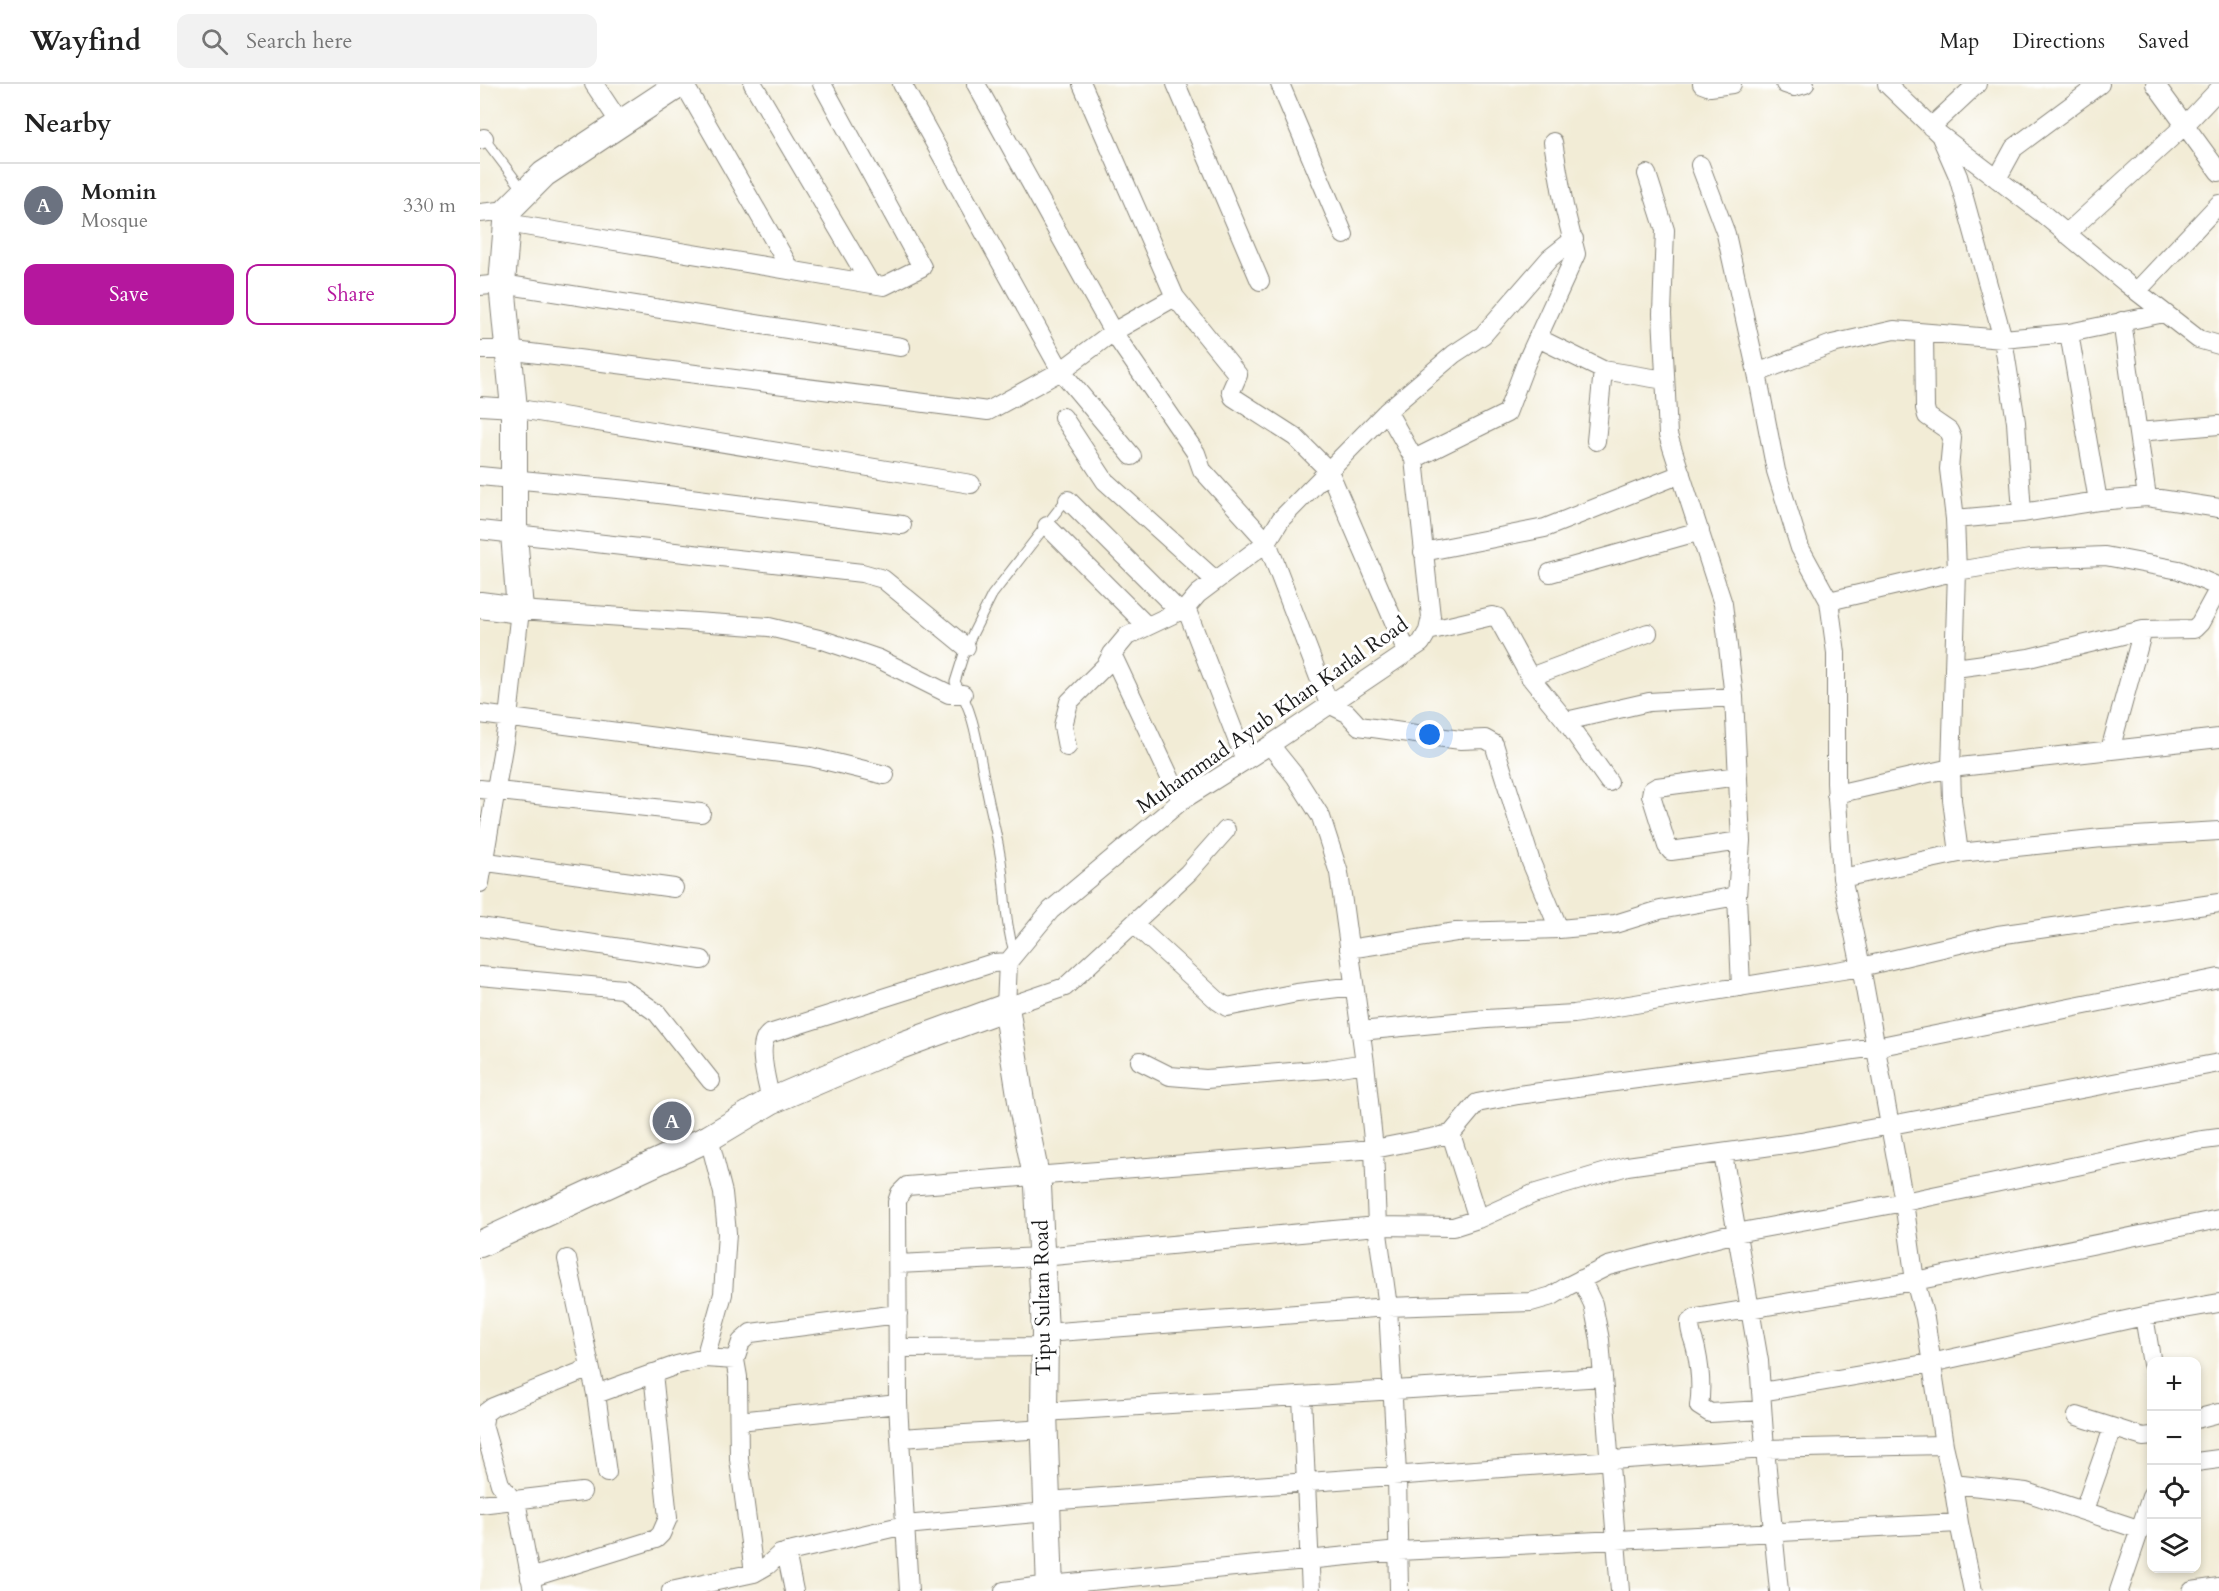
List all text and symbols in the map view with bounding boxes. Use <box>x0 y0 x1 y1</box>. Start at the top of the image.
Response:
search box <box>177 14 597 68</box>
text: Wayfind <box>30 22 141 60</box>
icon: search <box>198 25 231 58</box>
text: Search here <box>246 26 353 56</box>
text: Map <box>1939 27 1979 56</box>
text: Directions <box>2012 27 2105 56</box>
text: Saved <box>2138 27 2189 56</box>
text: Nearby <box>24 106 112 141</box>
text: Momin <box>81 177 157 207</box>
text: A <box>36 192 51 219</box>
text: 330 m <box>403 192 456 219</box>
text: Mosque <box>81 207 148 234</box>
button: Save <box>24 264 234 325</box>
button: Share <box>246 264 456 325</box>
street label: Muhammad Ayub Khan Karlal Road <box>1131 610 1414 821</box>
your location <box>1415 720 1444 749</box>
pin: A <box>652 1098 692 1144</box>
street label: Tipu Sultan Road <box>1027 1220 1058 1376</box>
map controls <box>2147 1357 2201 1573</box>
button: + <box>2147 1357 2201 1411</box>
button: − <box>2147 1411 2201 1465</box>
button: locate <box>2147 1465 2201 1519</box>
button: layers <box>2147 1519 2201 1573</box>

